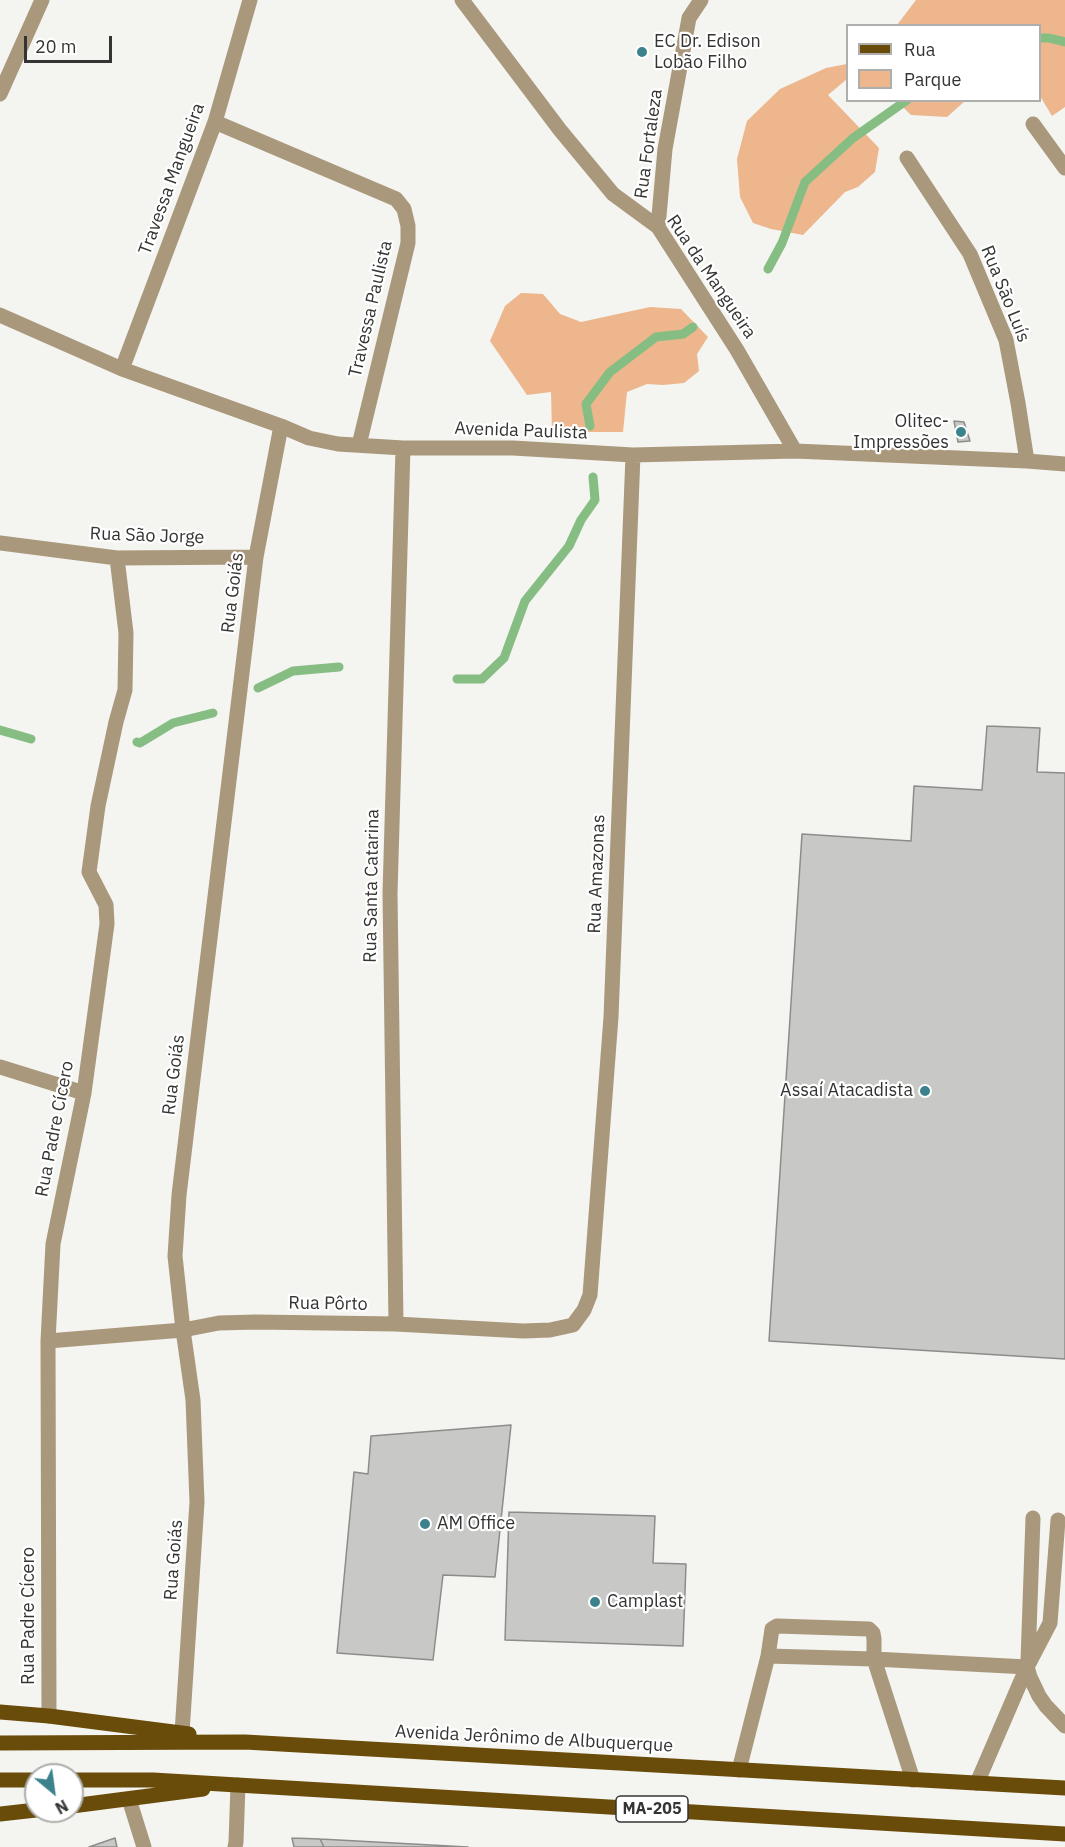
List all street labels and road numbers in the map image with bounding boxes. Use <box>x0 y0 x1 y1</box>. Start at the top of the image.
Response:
street label: Rua Fortaleza <box>631 88 667 200</box>
street label: Travessa Mangueira <box>134 100 210 258</box>
street label: Rua da Mangueira <box>662 211 760 343</box>
street label: Travessa Paulista <box>345 238 397 380</box>
street label: Rua São Luís <box>976 243 1034 345</box>
street label: Avenida Paulista <box>454 418 588 444</box>
street label: Rua São Jorge <box>89 523 205 549</box>
street label: Rua Goiás <box>217 551 249 635</box>
street label: Rua Santa Catarina <box>360 809 384 963</box>
street label: Rua Amazonas <box>584 814 610 934</box>
street label: Rua Goiás <box>158 1033 190 1117</box>
street label: Rua Padre Cícero <box>31 1059 79 1199</box>
street label: Rua Pôrto <box>288 1293 368 1315</box>
street label: Rua Goiás <box>160 1519 188 1601</box>
street label: Rua Padre Cícero <box>18 1547 40 1685</box>
street label: Avenida Jerônimo de Albuquerque <box>394 1721 674 1757</box>
road number: MA-205 <box>616 1796 688 1822</box>

